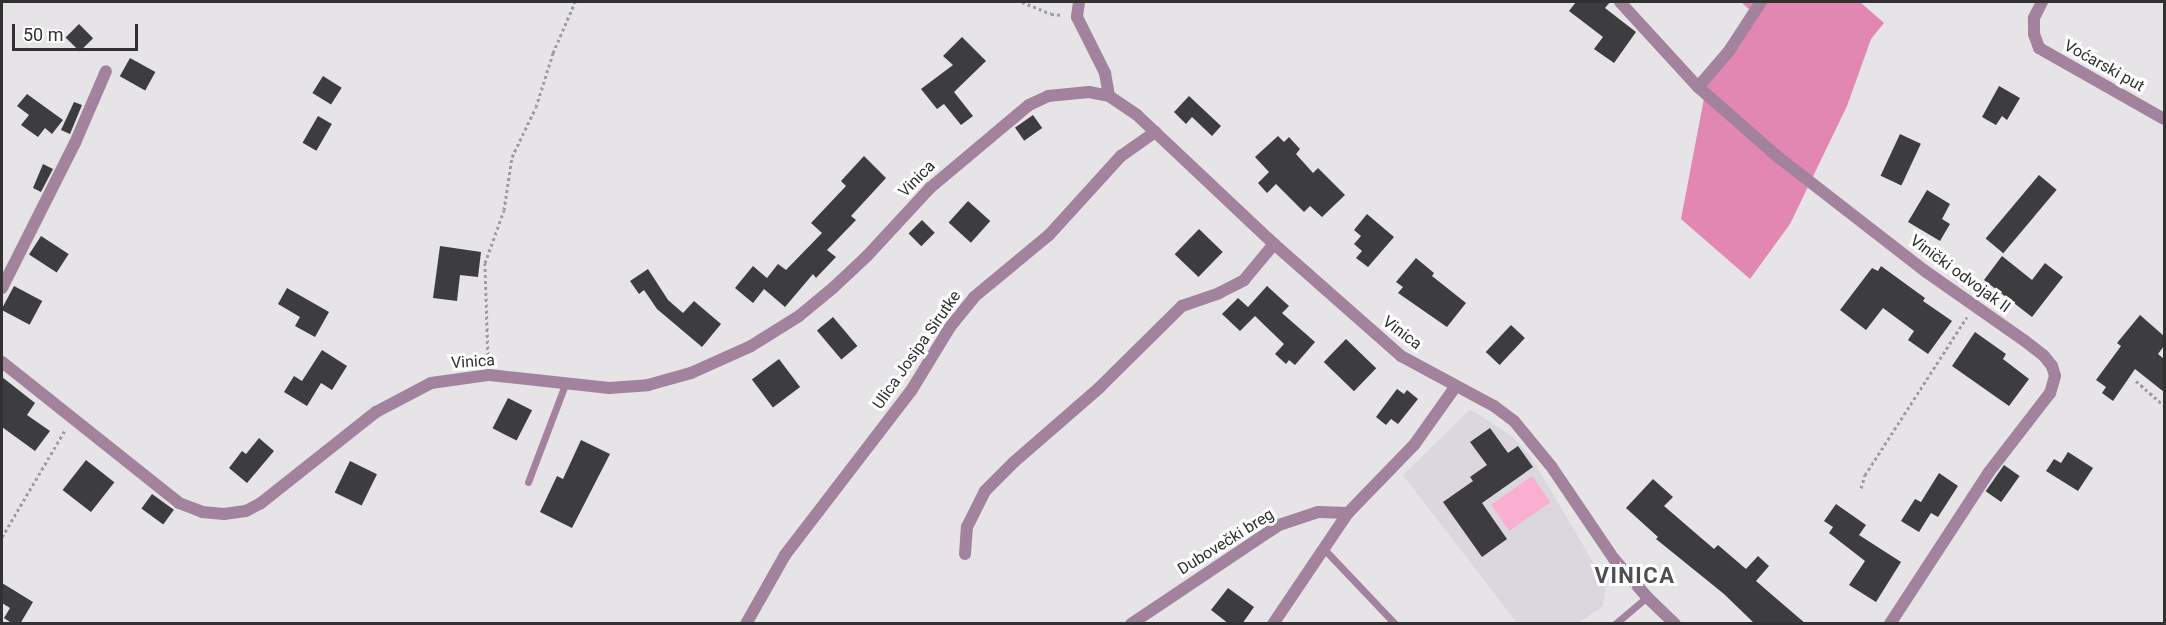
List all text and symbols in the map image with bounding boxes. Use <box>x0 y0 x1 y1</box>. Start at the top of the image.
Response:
scale bar <box>15 12 141 50</box>
text: 50 m <box>23 24 63 45</box>
street label: Voćarski put <box>2061 36 2147 96</box>
street label: Vinica <box>895 157 939 201</box>
street label: Vinički odvojak II <box>1906 231 2014 317</box>
street label: Ulica Josipa Sirutke <box>869 287 965 413</box>
street label: Vinica <box>1379 312 1425 354</box>
street label: Vinica <box>450 351 496 373</box>
street label: Dubovečki breg <box>1174 505 1278 579</box>
district label: VINICA <box>1595 563 1675 589</box>

